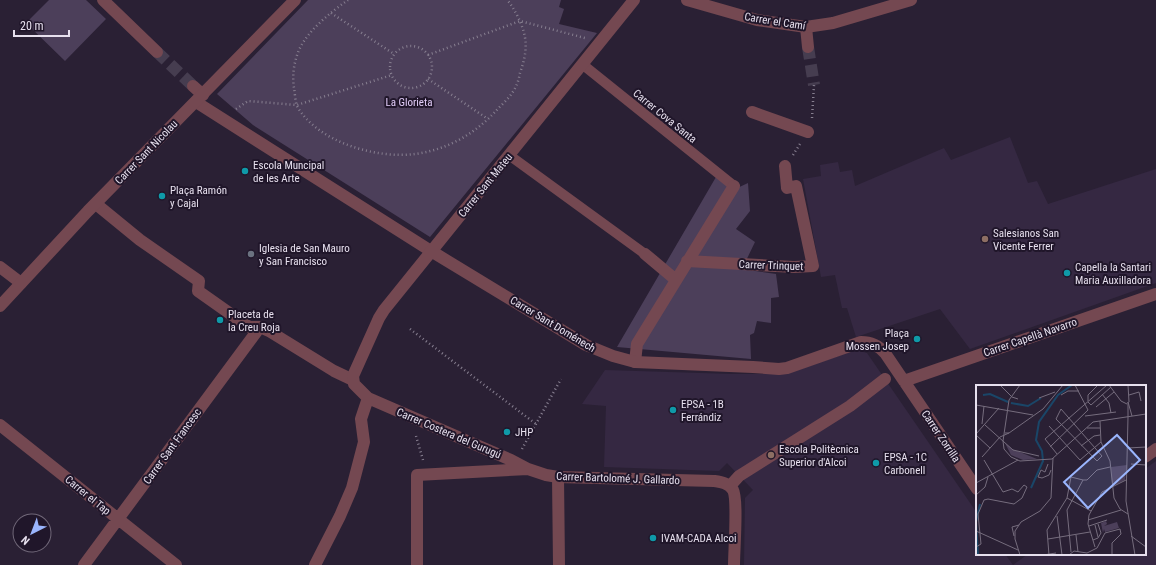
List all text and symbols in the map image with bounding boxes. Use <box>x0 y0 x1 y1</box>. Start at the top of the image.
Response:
street label: Carrer el Camí <box>743 10 807 33</box>
scale bar <box>14 12 69 38</box>
text: 20 m <box>20 19 44 33</box>
street label: Carrer Cova Santa <box>630 87 699 146</box>
park label: La Glorieta <box>385 96 433 109</box>
street label: Carrer Sant Nicolau <box>112 118 180 187</box>
street label: Carrer Sant Mateu <box>456 151 515 220</box>
place label: Escola Muncipal de les Arte <box>253 159 324 185</box>
marker: Escola Muncipal de les Arte <box>240 166 250 176</box>
place label: Plaça Ramón y Cajal <box>170 184 227 210</box>
marker: Plaça Ramón y Cajal <box>157 191 167 201</box>
place label: Salesianos San Vicente Ferrer <box>993 227 1059 253</box>
marker: Salesianos San Vicente Ferrer <box>980 234 990 244</box>
place label: Iglesia de San Mauro y San Francisco <box>259 242 350 268</box>
marker: Iglesia de San Mauro y San Francisco <box>246 249 256 259</box>
street label: Carrer Trinquet <box>738 258 804 273</box>
place label: Capella la Santari Maria Auxilladora <box>1075 261 1151 287</box>
marker: Capella la Santari Maria Auxilladora <box>1062 268 1072 278</box>
street label: Carrer Sant Doménech <box>508 294 598 355</box>
place label: Placeta de la Creu Roja <box>228 308 280 334</box>
marker: Placeta de la Creu Roja <box>215 315 225 325</box>
street label: Carrer Capellà Navarro <box>982 315 1079 360</box>
place label: Plaça Mossen Josep <box>846 327 909 353</box>
marker: Plaça Mossen Josep <box>912 334 922 344</box>
inset map <box>976 385 1146 555</box>
place label: EPSA - 1B Ferrándiz <box>681 398 724 424</box>
marker: EPSA - 1B Ferrándiz <box>668 405 678 415</box>
street label: Carrer Sant Francesc <box>141 406 204 487</box>
street label: Carrer Costera del Gurugú <box>395 406 503 461</box>
street label: Carrer Zorrilla <box>918 408 963 465</box>
place label: JHP <box>515 426 533 439</box>
marker: JHP <box>502 427 512 437</box>
place label: Escola Politècnica Superior d'Alcoi <box>779 443 859 469</box>
marker: Escola Politècnica Superior d'Alcoi <box>766 450 776 460</box>
place label: EPSA - 1C Carbonell <box>884 451 927 477</box>
marker: EPSA - 1C Carbonell <box>871 458 881 468</box>
street label: Carrer Bartolomé J. Gallardo <box>556 470 681 487</box>
street label: Carrer el Tap <box>62 473 113 518</box>
north arrow <box>12 513 52 553</box>
place label: IVAM-CADA Alcoi <box>661 532 737 545</box>
text: N <box>19 533 33 547</box>
marker: IVAM-CADA Alcoi <box>648 533 658 543</box>

